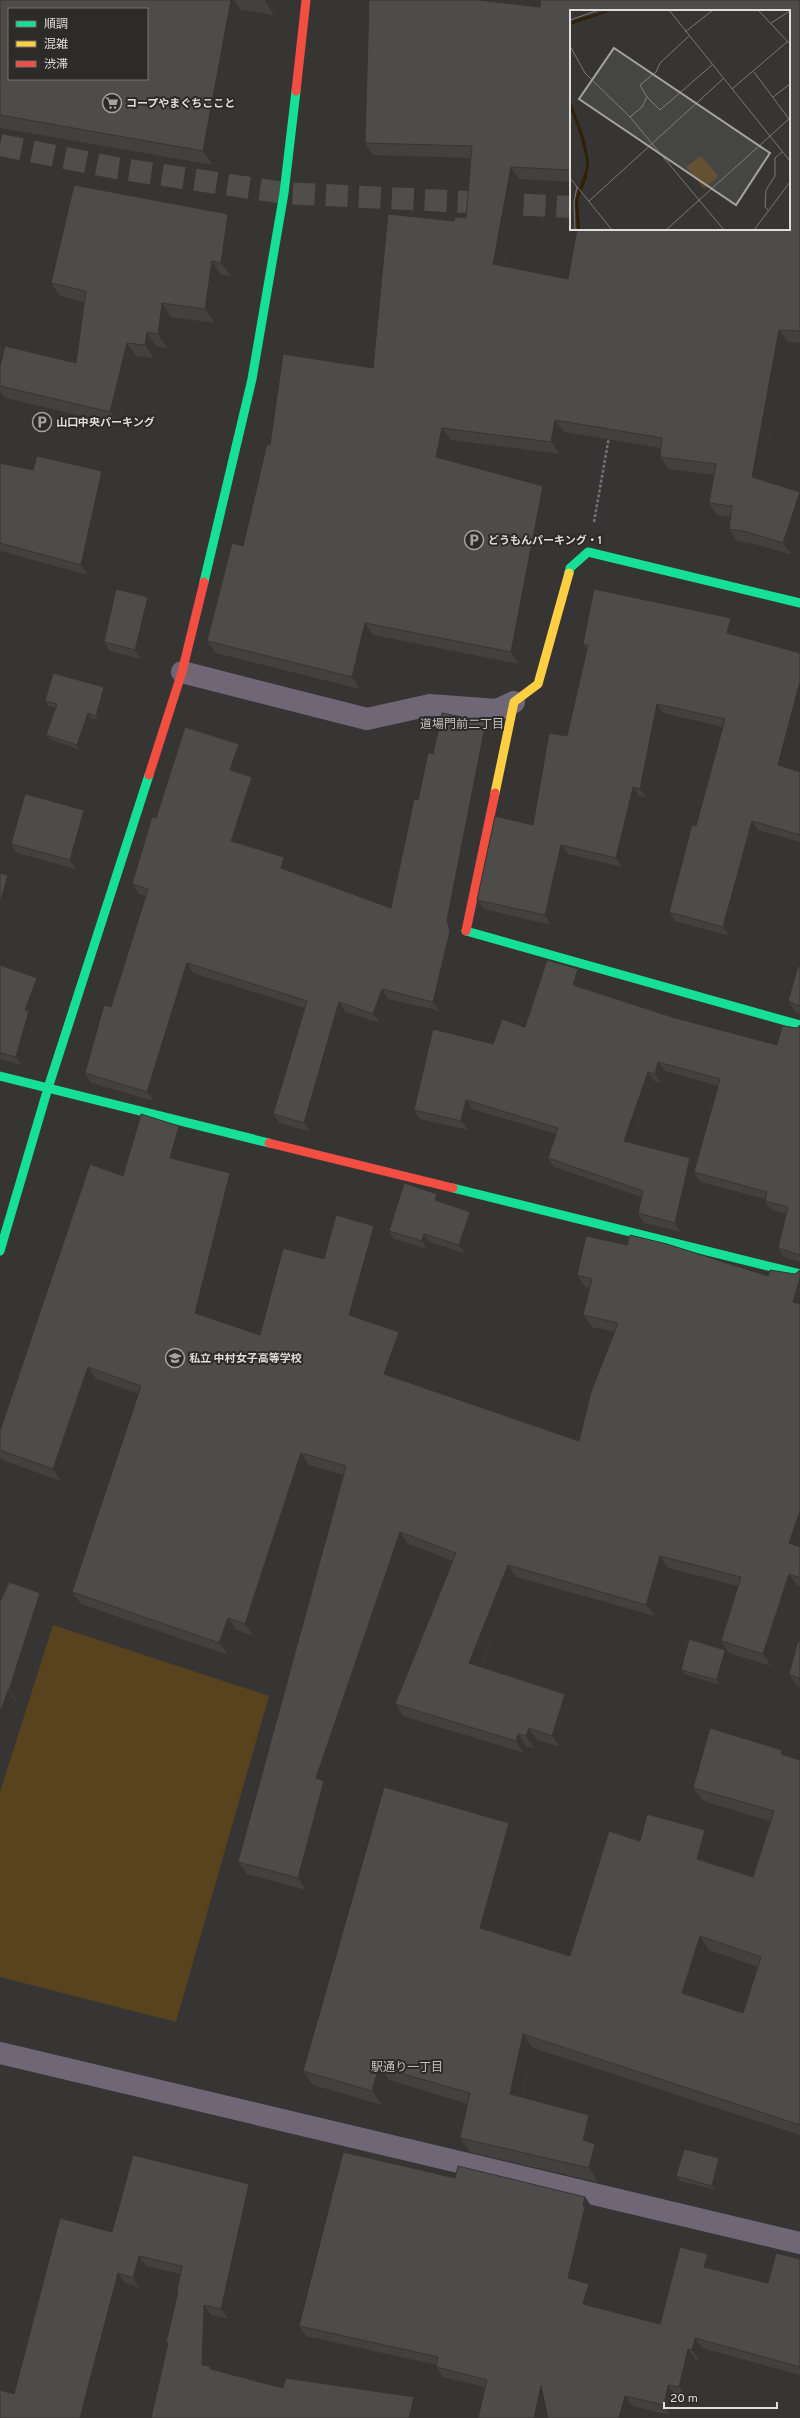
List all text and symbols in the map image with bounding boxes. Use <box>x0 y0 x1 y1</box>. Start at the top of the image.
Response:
legend <box>8 8 148 80</box>
inset map <box>570 10 790 230</box>
text: 順調 <box>44 17 68 33</box>
text: 混雑 <box>44 37 68 53</box>
text: 渋滞 <box>44 57 68 73</box>
supermarket icon: コープやまぐちここと <box>101 92 123 114</box>
place label: コープやまぐちここと <box>126 97 235 111</box>
parking icon: 山口中央パーキング <box>31 411 53 433</box>
place label: 山口中央パーキング <box>56 416 155 430</box>
parking icon: どうもんパーキング・1 <box>463 529 485 551</box>
place label: どうもんパーキング・1 <box>488 534 602 548</box>
district label: 道場門前二丁目 <box>420 717 504 733</box>
school or university icon: 私立 中村女子高等学校 <box>164 1347 186 1369</box>
place label: 私立 中村女子高等学校 <box>189 1352 302 1366</box>
district label: 駅通り一丁目 <box>371 2060 443 2076</box>
scale bar <box>664 2384 777 2410</box>
text: 20 m <box>670 2391 698 2407</box>

